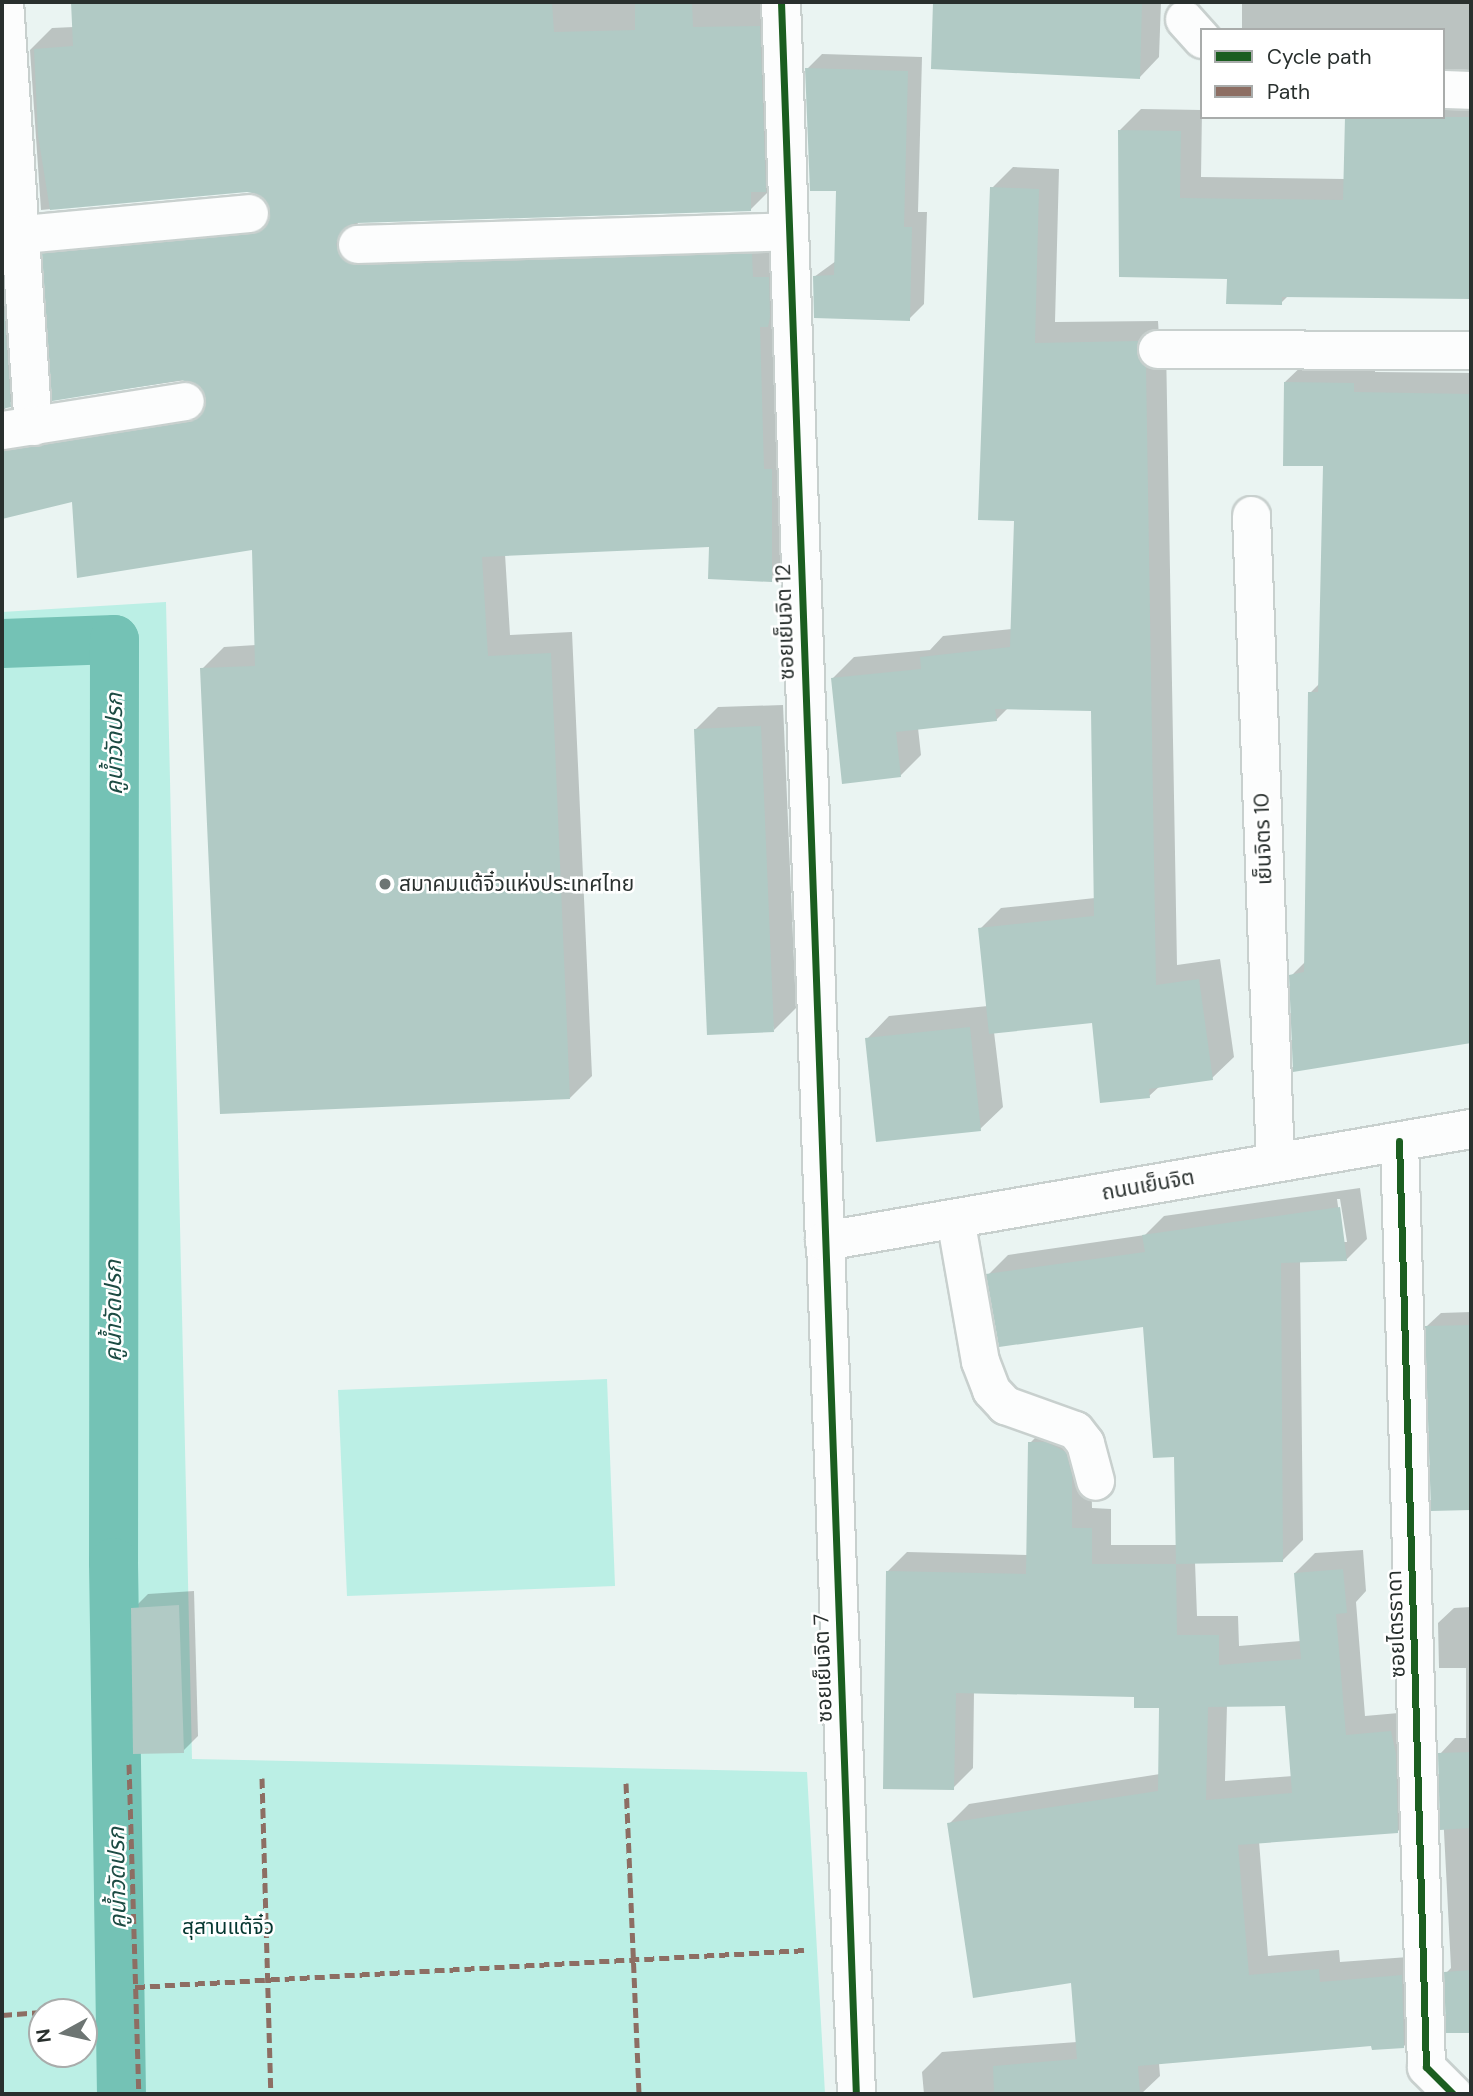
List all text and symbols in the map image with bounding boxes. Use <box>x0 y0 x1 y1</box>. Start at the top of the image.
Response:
legend <box>1200 28 1445 119</box>
text: Cycle path <box>1267 43 1372 71</box>
text: Path <box>1267 78 1310 106</box>
street label: ซอยเย็นจิต 12 <box>770 564 800 680</box>
water label: คูน้ำวัดปรก <box>100 693 128 795</box>
street label: เย็นจิตร 10 <box>1249 792 1277 886</box>
place label: สมาคมแต้จิ๋วแห่งประเทศไทย <box>399 871 634 897</box>
marker: สมาคมแต้จิ๋วแห่งประเทศไทย <box>377 876 393 892</box>
street label: ถนนเย็นจิต <box>1100 1164 1196 1206</box>
water label: คูน้ำวัดปรก <box>99 1260 127 1362</box>
street label: ซอยไตรธาดา <box>1382 1570 1410 1678</box>
street label: ซอยเย็นจิต 7 <box>809 1613 837 1723</box>
water label: คูน้ำวัดปรก <box>102 1827 132 1929</box>
park label: สุสานแต้จิ๋ว <box>182 1914 274 1940</box>
north arrow <box>28 1998 98 2068</box>
text: N <box>30 2027 57 2044</box>

